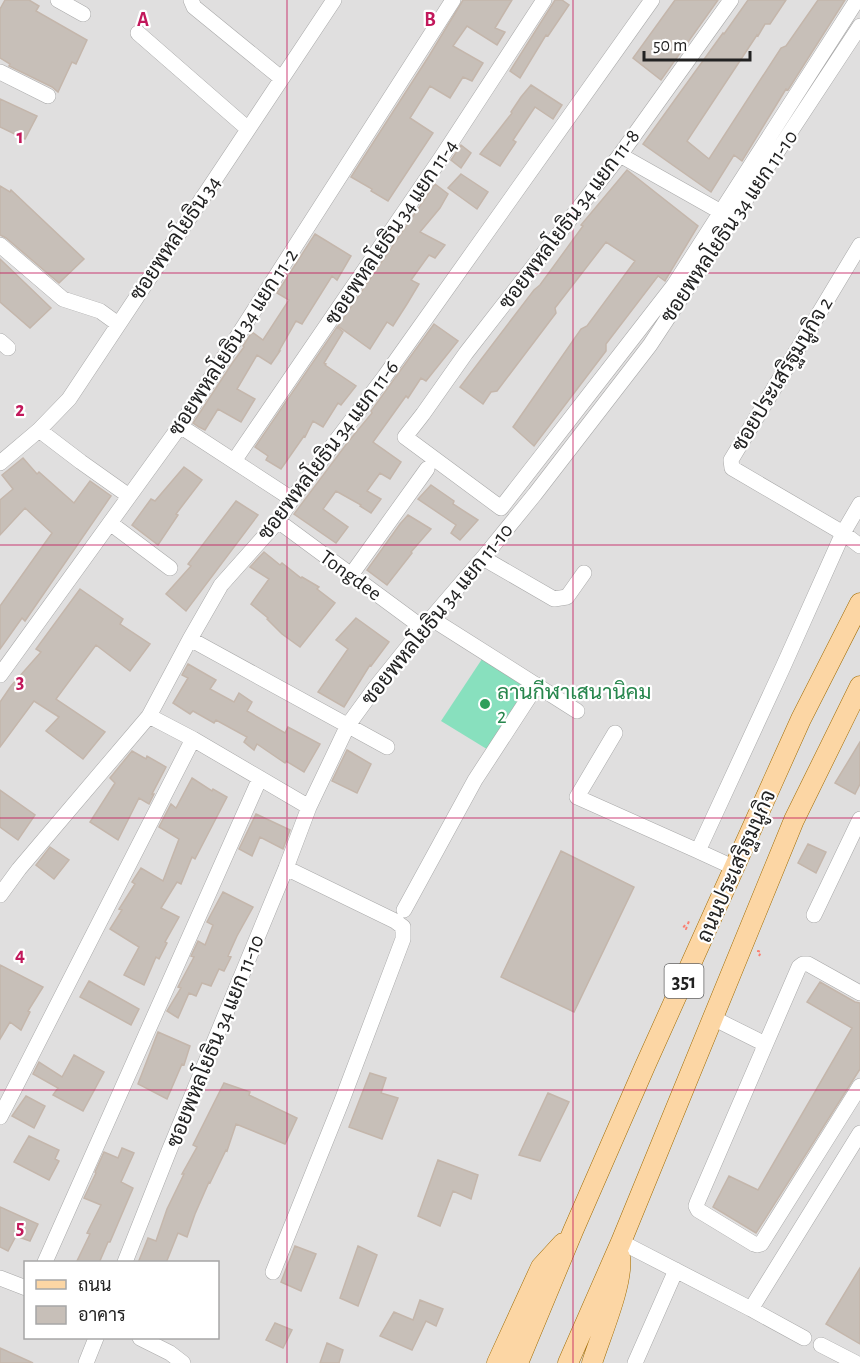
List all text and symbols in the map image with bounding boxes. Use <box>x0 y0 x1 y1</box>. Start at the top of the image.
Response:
text: A <box>137 10 149 30</box>
text: B <box>424 10 436 30</box>
scale bar <box>644 24 750 62</box>
text: 50 m <box>653 37 687 55</box>
street label: ซอยพหลโยธิน 34 แยก 11-8 <box>493 124 644 313</box>
street label: ซอยพหลโยธิน 34 แยก 11-10 <box>655 125 802 326</box>
text: 1 <box>16 127 24 147</box>
street label: ซอยพหลโยธิน 34 แยก 11-4 <box>319 134 461 329</box>
street label: ซอยพหลโยธิน 34 <box>124 171 225 304</box>
street label: ซอยพหลโยธิน 34 แยก 11-2 <box>163 243 302 440</box>
street label: ซอยประเสริฐมนูกิจ 2 <box>726 293 840 457</box>
street label: ซอยพหลโยธิน 34 แยก 11-6 <box>252 355 403 544</box>
text: 2 <box>15 400 25 420</box>
street label: ซอยพหลโยธิน 34 แยก 11-10 <box>355 517 517 709</box>
street label: Tongdee <box>316 546 385 605</box>
text: 3 <box>16 672 24 692</box>
place label: ลานกีฬาเสนานิคม 2 <box>497 679 651 727</box>
marker: ลานกีฬาเสนานิคม 2 <box>478 697 492 711</box>
street label: ถนนประเสริฐมนูกิจ <box>692 786 783 947</box>
street label: ซอยพหลโยธิน 34 แยก 11-10 <box>160 931 268 1150</box>
text: 4 <box>15 945 25 965</box>
road number: 351 <box>664 964 704 998</box>
text: 5 <box>16 1218 24 1238</box>
legend <box>24 1261 219 1339</box>
text: ถนน <box>78 1277 111 1295</box>
text: อาคาร <box>78 1307 126 1325</box>

